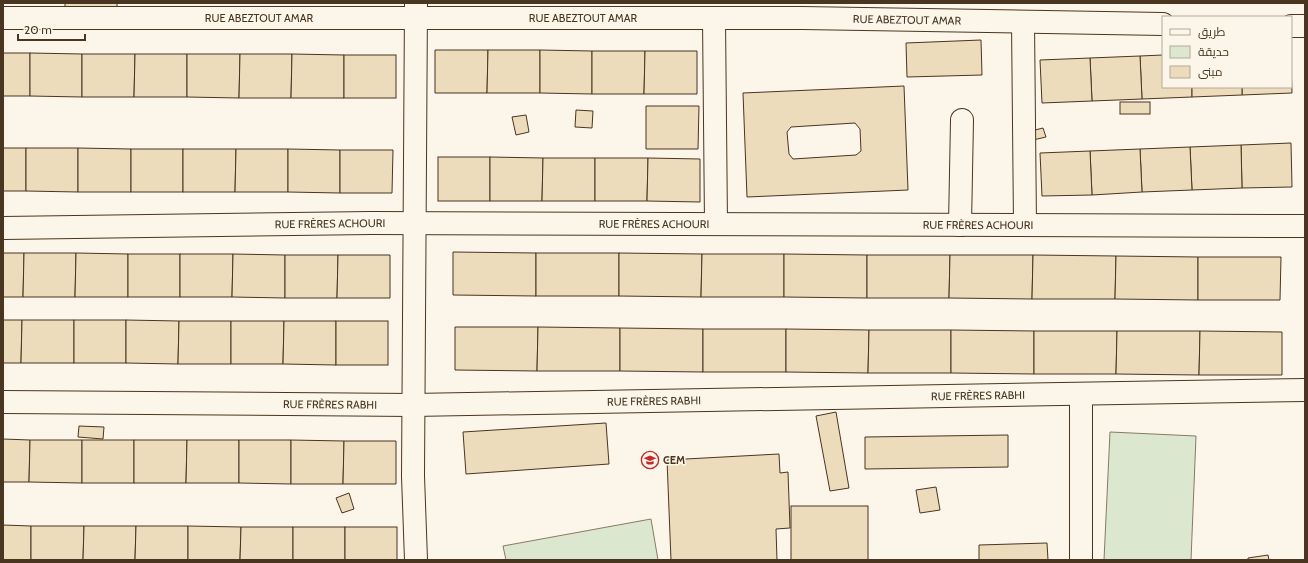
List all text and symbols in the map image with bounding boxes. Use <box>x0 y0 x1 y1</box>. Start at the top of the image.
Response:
street label: RUE ABEZTOUT AMAR <box>205 11 314 25</box>
street label: RUE ABEZTOUT AMAR <box>529 11 638 25</box>
street label: RUE ABEZTOUT AMAR <box>853 12 962 28</box>
scale bar <box>18 16 85 42</box>
legend <box>1162 16 1292 88</box>
text: 20 m <box>24 22 52 37</box>
text: طريق <box>1198 24 1226 39</box>
text: حديقة <box>1198 44 1229 59</box>
text: مبنى <box>1198 64 1223 79</box>
street label: RUE FRÈRES ACHOURI <box>275 216 385 231</box>
street label: RUE FRÈRES ACHOURI <box>599 217 709 231</box>
street label: RUE FRÈRES ACHOURI <box>923 218 1033 232</box>
street label: RUE FRÈRES RABHI <box>931 388 1025 403</box>
street label: RUE FRÈRES RABHI <box>607 393 701 409</box>
street label: RUE FRÈRES RABHI <box>283 397 377 412</box>
school or university icon: CEM <box>640 450 660 470</box>
place label: CEM <box>663 453 685 467</box>

